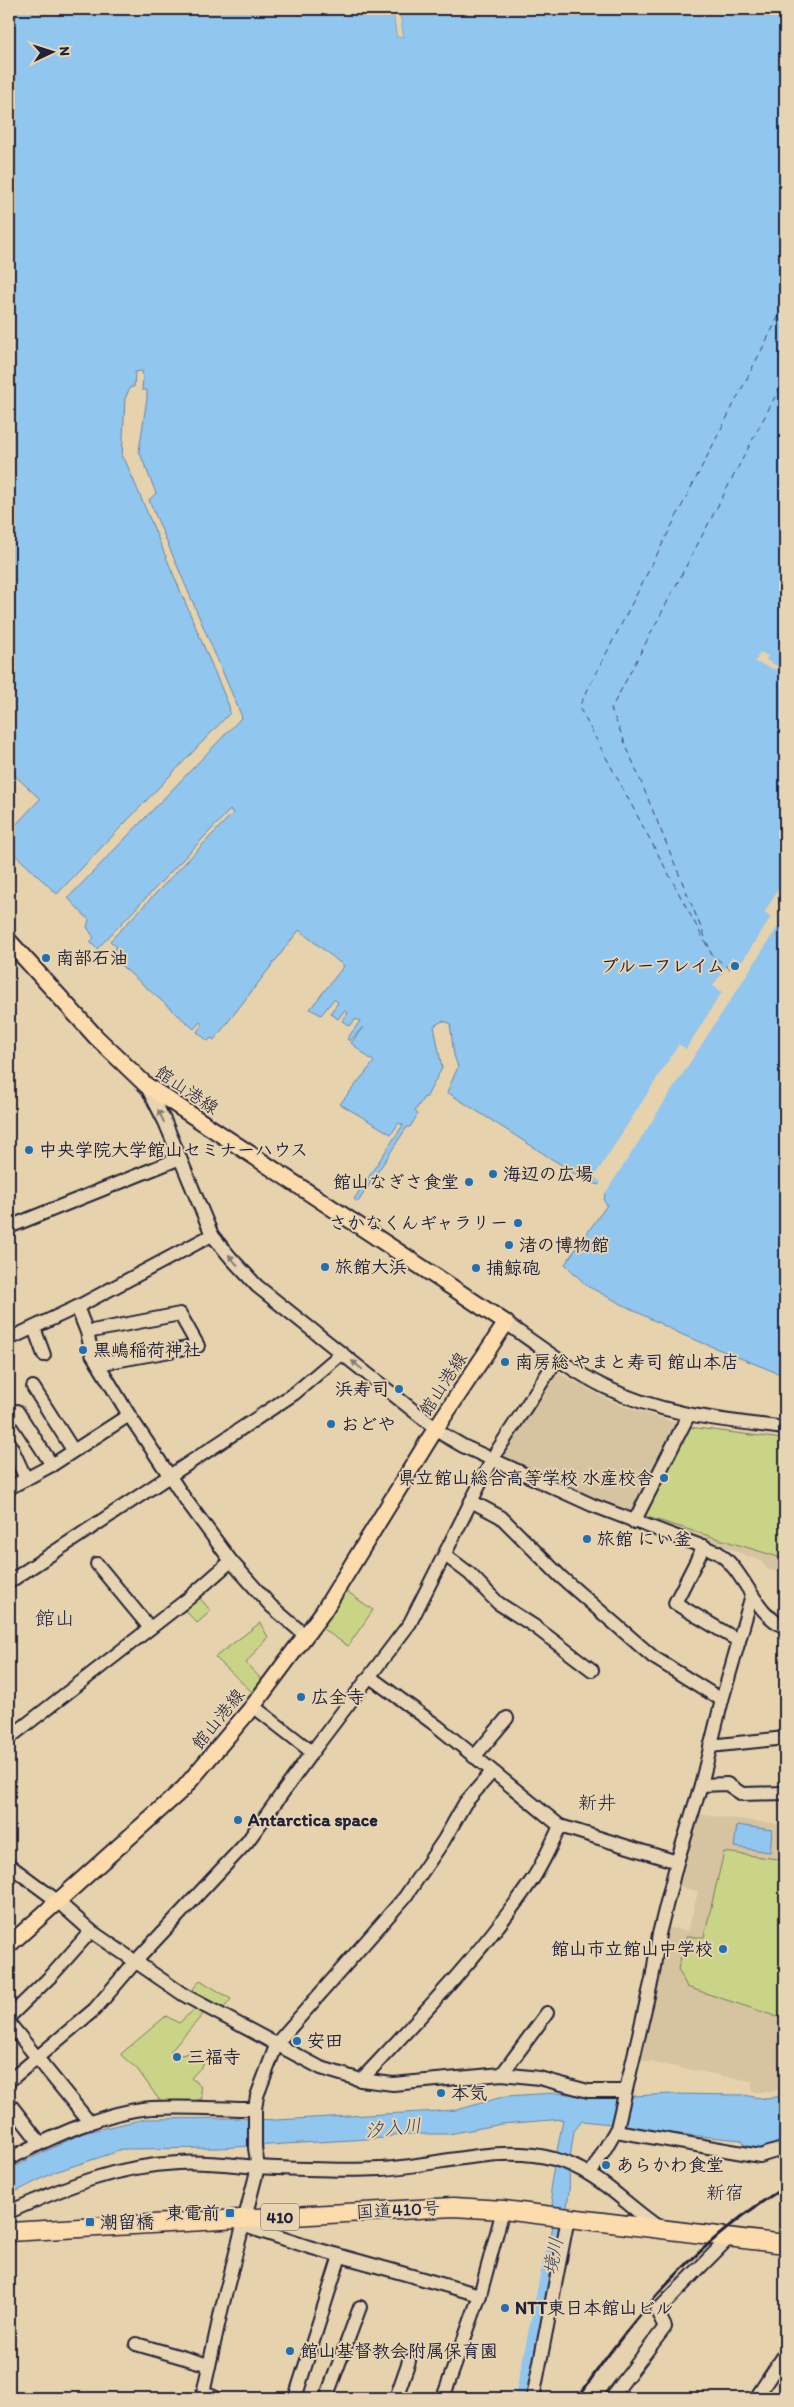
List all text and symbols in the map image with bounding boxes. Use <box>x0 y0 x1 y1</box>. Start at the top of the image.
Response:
north arrow <box>28 28 78 78</box>
text: N <box>56 46 73 56</box>
place label: 南部石油 <box>56 947 128 969</box>
marker: 南部石油 <box>40 952 52 964</box>
place label: ブルーフレイム <box>601 955 725 977</box>
marker: ブルーフレイム <box>729 960 741 972</box>
street label: 館山港線 <box>151 1061 223 1119</box>
one-way arrow <box>157 1109 165 1123</box>
place label: 中央学院大学館山セミナーハウス <box>39 1139 308 1161</box>
marker: 中央学院大学館山セミナーハウス <box>23 1144 35 1156</box>
place label: 海辺の広場 <box>503 1163 593 1185</box>
marker: 海辺の広場 <box>487 1168 499 1180</box>
place label: 館山なぎさ食堂 <box>333 1171 459 1193</box>
marker: 館山なぎさ食堂 <box>463 1176 475 1188</box>
place label: さかなくんギャラリー <box>329 1212 508 1234</box>
marker: さかなくんギャラリー <box>512 1217 524 1229</box>
place label: 渚の博物館 <box>519 1234 609 1256</box>
marker: 渚の博物館 <box>503 1239 515 1251</box>
one-way arrow <box>227 1255 239 1267</box>
place label: 旅館大浜 <box>335 1256 407 1278</box>
place label: 捕鯨砲 <box>486 1257 540 1279</box>
marker: 旅館大浜 <box>319 1261 331 1273</box>
marker: 捕鯨砲 <box>470 1262 482 1274</box>
place label: 黒嶋稲荷神社 <box>93 1339 201 1361</box>
marker: 黒嶋稲荷神社 <box>77 1344 89 1356</box>
street label: 館山港線 <box>414 1348 472 1420</box>
place label: 南房総 やまと寿司 館山本店 <box>515 1351 739 1373</box>
marker: 南房総 やまと寿司 館山本店 <box>499 1356 511 1368</box>
one-way arrow <box>351 1359 364 1370</box>
place label: 浜寿司 <box>335 1378 389 1400</box>
marker: 浜寿司 <box>393 1383 405 1395</box>
place label: おどや <box>341 1413 396 1435</box>
marker: おどや <box>325 1418 337 1430</box>
place label: 県立館山総合高等学校 水産校舎 <box>398 1467 654 1489</box>
marker: 県立館山総合高等学校 水産校舎 <box>658 1472 670 1484</box>
place label: 旅館 にい釜 <box>597 1528 692 1550</box>
marker: 旅館 にい釜 <box>581 1533 593 1545</box>
district label: 館山 <box>35 1606 75 1630</box>
street label: 館山港線 <box>187 1684 249 1754</box>
place label: 広全寺 <box>311 1686 365 1708</box>
marker: 広全寺 <box>295 1691 307 1703</box>
district label: 新井 <box>578 1791 616 1814</box>
place label: Antarctica space <box>247 1809 378 1831</box>
marker: Antarctica space <box>232 1814 244 1826</box>
place label: 館山市立館山中学校 <box>551 1938 713 1960</box>
marker: 館山市立館山中学校 <box>717 1943 729 1955</box>
place label: 安田 <box>307 2030 343 2052</box>
marker: 安田 <box>291 2035 303 2047</box>
place label: 三福寺 <box>187 2046 241 2068</box>
marker: 三福寺 <box>171 2051 183 2063</box>
place label: 本気 <box>451 2082 487 2104</box>
marker: 本気 <box>435 2087 447 2099</box>
water label: 汐入川 <box>363 2114 423 2142</box>
place label: あらかわ食堂 <box>616 2154 724 2176</box>
marker: あらかわ食堂 <box>600 2159 612 2171</box>
district label: 新宿 <box>706 2181 744 2204</box>
street label: 国道410号 <box>355 2197 441 2223</box>
place label: 東電前 <box>166 2202 220 2224</box>
road number: 410 <box>261 2204 299 2230</box>
marker: 東電前 <box>224 2207 236 2219</box>
place label: 潮留橋 <box>100 2211 154 2233</box>
marker: 潮留橋 <box>84 2216 96 2228</box>
water label: 境川 <box>538 2235 568 2277</box>
place label: NTT東日本館山ビル <box>515 2297 673 2319</box>
marker: NTT東日本館山ビル <box>499 2302 511 2314</box>
place label: 館山基督教会附属保育園 <box>300 2340 498 2362</box>
marker: 館山基督教会附属保育園 <box>284 2345 296 2357</box>

